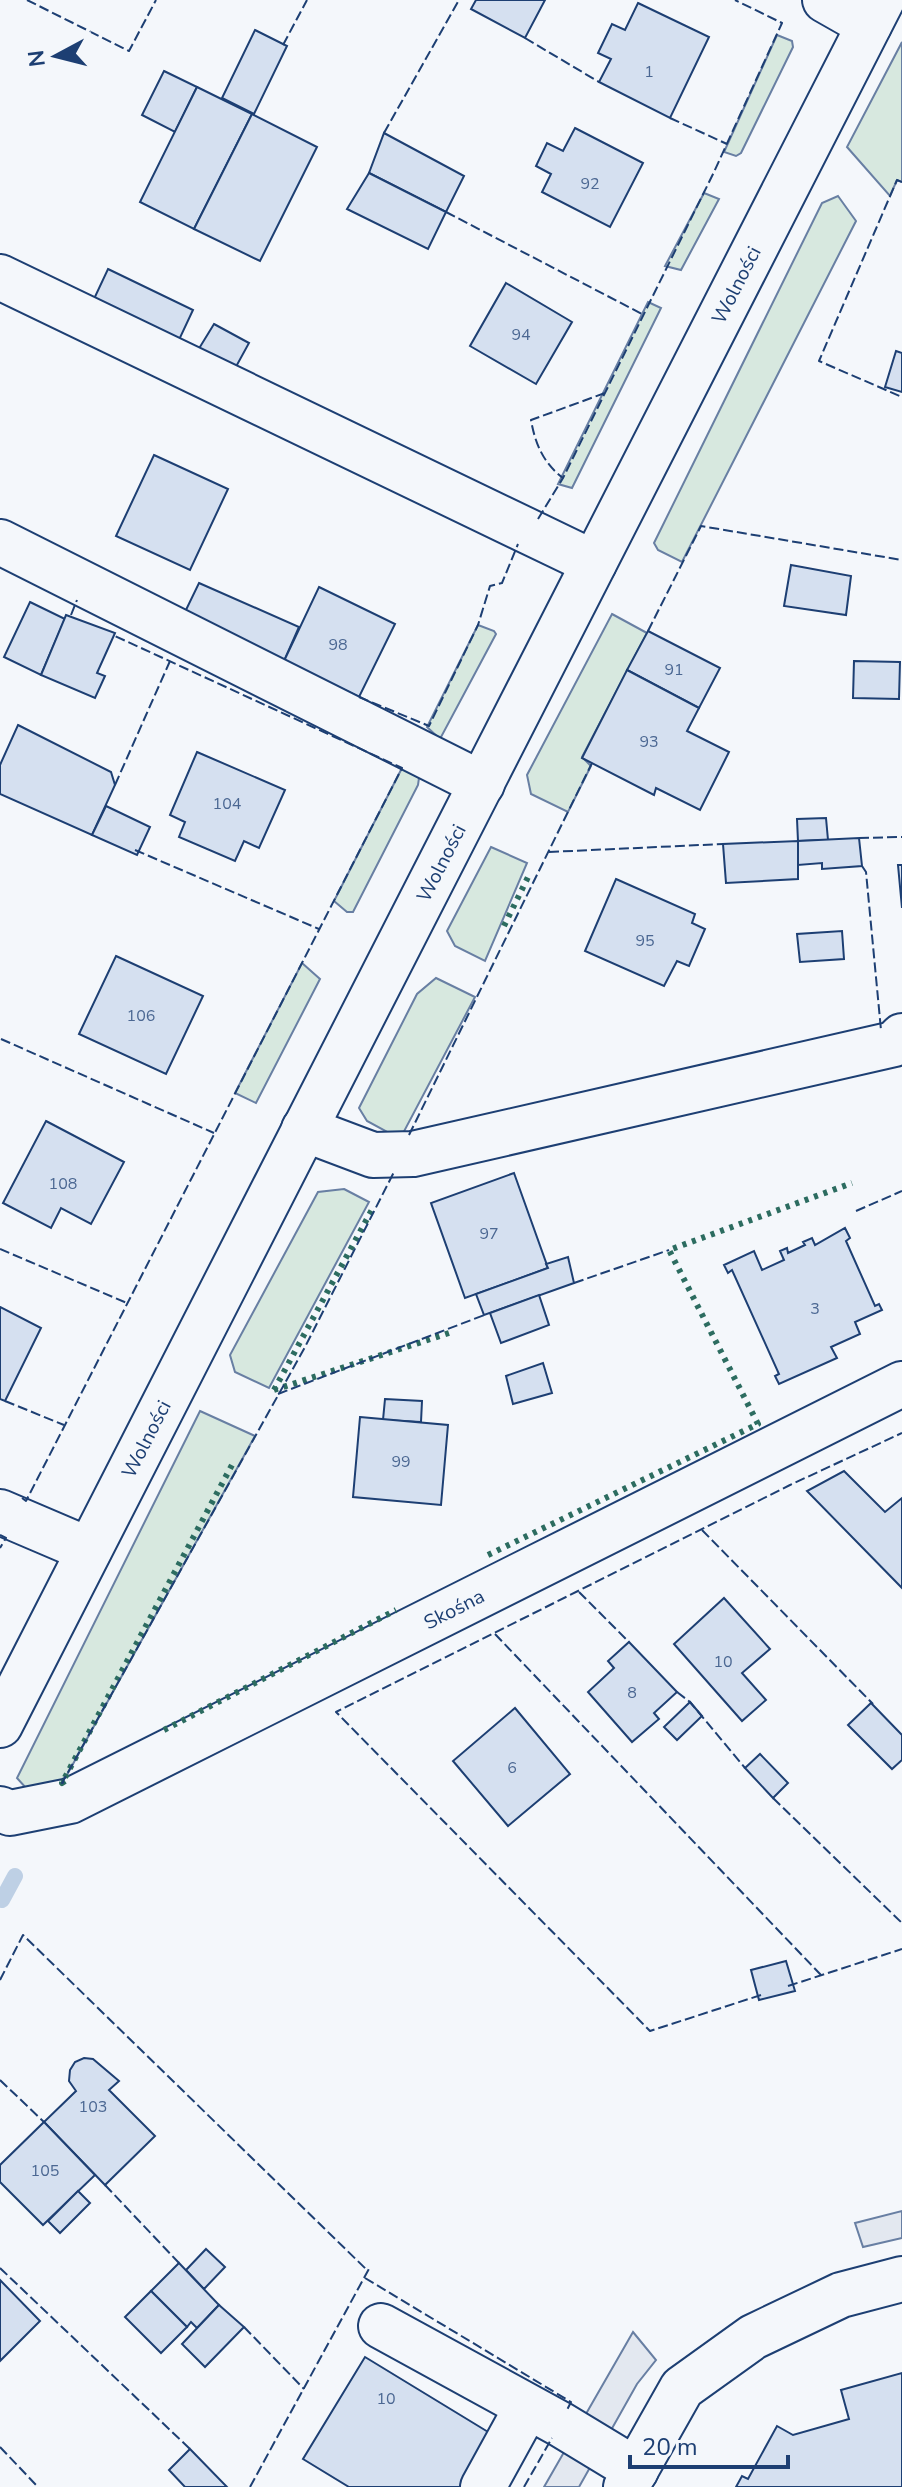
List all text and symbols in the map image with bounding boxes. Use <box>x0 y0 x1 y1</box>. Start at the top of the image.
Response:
north arrow <box>16 16 96 96</box>
text: N <box>21 48 53 68</box>
house number: 1 <box>644 61 654 83</box>
house number: 92 <box>580 173 600 195</box>
street label: Wolności <box>705 242 768 329</box>
house number: 94 <box>511 324 531 346</box>
house number: 98 <box>328 634 348 656</box>
house number: 91 <box>664 659 684 681</box>
house number: 93 <box>639 731 659 753</box>
house number: 104 <box>213 793 242 815</box>
street label: Wolności <box>410 820 473 907</box>
house number: 95 <box>635 930 655 952</box>
house number: 106 <box>127 1005 155 1027</box>
house number: 108 <box>49 1173 77 1195</box>
house number: 97 <box>479 1223 499 1245</box>
house number: 3 <box>810 1298 820 1320</box>
street label: Wolności <box>115 1396 178 1483</box>
house number: 99 <box>391 1451 411 1473</box>
street label: Skośna <box>419 1583 489 1636</box>
house number: 10 <box>713 1651 733 1673</box>
house number: 8 <box>627 1682 637 1704</box>
house number: 6 <box>507 1757 517 1779</box>
house number: 103 <box>79 2096 107 2118</box>
house number: 105 <box>31 2160 59 2182</box>
house number: 10 <box>376 2388 396 2410</box>
scale bar <box>630 2419 788 2469</box>
text: 20 m <box>642 2431 698 2463</box>

